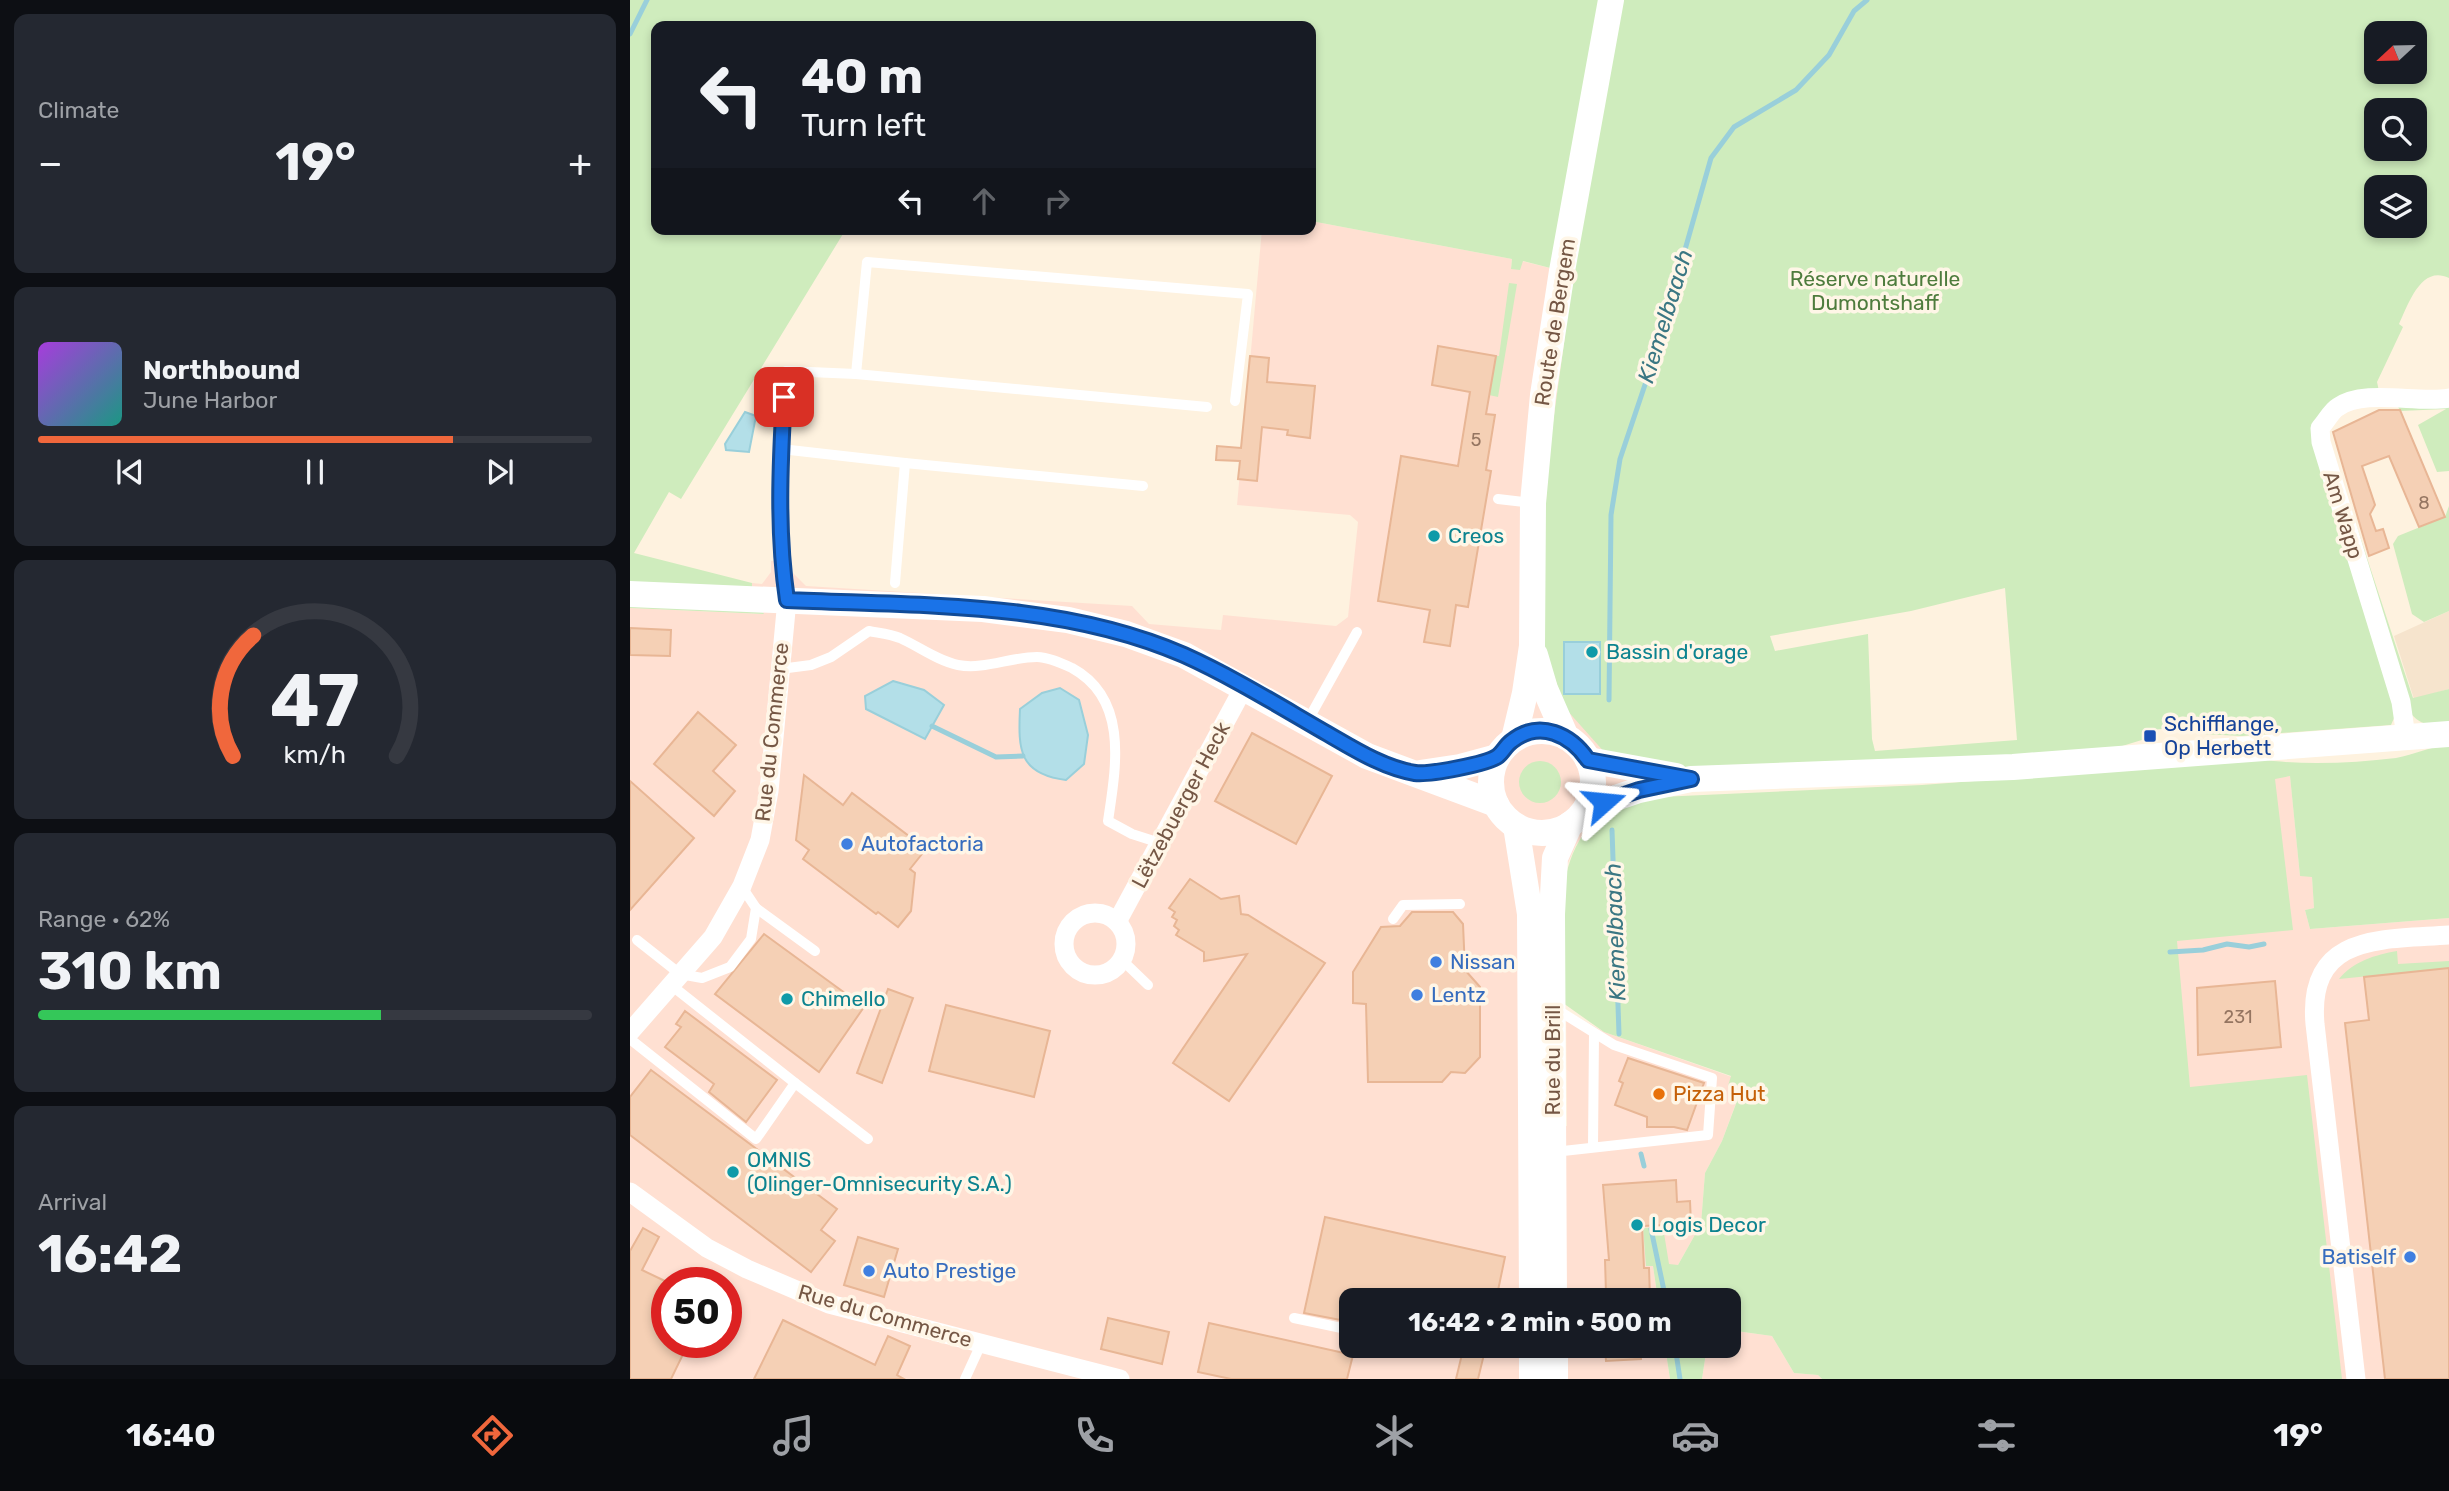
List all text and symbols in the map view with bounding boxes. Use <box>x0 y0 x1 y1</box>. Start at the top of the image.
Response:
north arrow <box>2364 21 2427 84</box>
map controls <box>2364 21 2427 238</box>
text: 40 m <box>801 47 923 105</box>
icon: left <box>686 49 777 140</box>
text: Climate <box>38 96 119 124</box>
button: search <box>2364 98 2427 161</box>
text: Turn left <box>801 106 926 144</box>
text: 19° <box>275 131 356 193</box>
text: − <box>38 140 63 186</box>
text: + <box>568 140 592 186</box>
button: layers <box>2364 175 2427 238</box>
icon: left <box>892 182 930 220</box>
icon: ahead <box>965 182 1003 220</box>
icon: right <box>1038 182 1076 220</box>
street label: Route de Bergem <box>1529 236 1580 408</box>
water label: Kiemelbaach <box>1631 246 1699 386</box>
park label: Réserve naturelle Dumontshaff <box>1790 266 1960 315</box>
text: Northbound <box>143 355 301 386</box>
pin <box>754 367 814 427</box>
icon: arrive <box>765 378 803 416</box>
text: June Harbor <box>143 386 277 414</box>
house number: 5 <box>1471 429 1481 451</box>
icon: previous <box>111 453 149 491</box>
icon: pause <box>296 453 334 491</box>
icon: next <box>481 453 519 491</box>
street label: Am Wapp <box>2318 468 2369 562</box>
house number: 8 <box>2418 492 2430 514</box>
place label: Creos <box>1448 523 1504 548</box>
marker: Creos <box>1426 528 1442 544</box>
place label: Bassin d'orage <box>1606 639 1748 664</box>
street label: Rue du Commerce <box>750 641 793 823</box>
marker: Bassin d'orage <box>1584 644 1600 660</box>
text: 47 <box>270 658 360 744</box>
place label: Schifflange, Op Herbett <box>2164 711 2279 760</box>
street label: Lëtzebuerger Heck <box>1126 717 1235 892</box>
marker: Schifflange, Op Herbett <box>2142 728 2158 744</box>
text: km/h <box>284 739 346 768</box>
position arrow <box>1567 765 1641 839</box>
place label: Autofactoria <box>861 831 984 856</box>
marker: Autofactoria <box>839 836 855 852</box>
water label: Kiemelbaach <box>1599 862 1631 1002</box>
text: Range · 62% <box>38 905 170 933</box>
text: 310 km <box>38 940 222 1002</box>
place label: Nissan <box>1450 949 1515 974</box>
marker: Nissan <box>1428 954 1444 970</box>
place label: Lentz <box>1431 982 1486 1007</box>
place label: Chimello <box>801 986 886 1011</box>
marker: Lentz <box>1409 987 1425 1003</box>
marker: Chimello <box>779 991 795 1007</box>
street label: Rue du Brill <box>1540 1005 1565 1115</box>
house number: 231 <box>2224 1006 2252 1028</box>
place label: Pizza Hut <box>1673 1081 1766 1106</box>
marker: Pizza Hut <box>1651 1086 1667 1102</box>
place label: OMNIS (Olinger-Omnisecurity S.A.) <box>747 1147 1012 1196</box>
marker: OMNIS (Olinger-Omnisecurity S.A.) <box>725 1164 741 1180</box>
text: Arrival <box>38 1188 107 1216</box>
place label: Logis Decor <box>1651 1212 1766 1237</box>
marker: Logis Decor <box>1629 1217 1645 1233</box>
text: 16:42 <box>38 1223 182 1285</box>
place label: Batiself <box>2322 1244 2396 1269</box>
marker: Batiself <box>2402 1249 2418 1265</box>
place label: Auto Prestige <box>883 1258 1016 1283</box>
marker: Auto Prestige <box>861 1263 877 1279</box>
speed limit sign: 50 <box>651 1267 742 1358</box>
street label: Rue du Commerce <box>795 1279 975 1352</box>
text: 16:42 · 2 min · 500 m <box>1408 1307 1672 1338</box>
icon: directions <box>468 1411 517 1460</box>
icon: music <box>769 1411 818 1460</box>
icon: phone <box>1070 1411 1119 1460</box>
icon: climate <box>1370 1411 1419 1460</box>
icon: car <box>1671 1411 1720 1460</box>
icon: filters <box>1972 1411 2021 1460</box>
text: 16:40 <box>126 1416 216 1454</box>
text: 19° <box>2273 1416 2323 1454</box>

